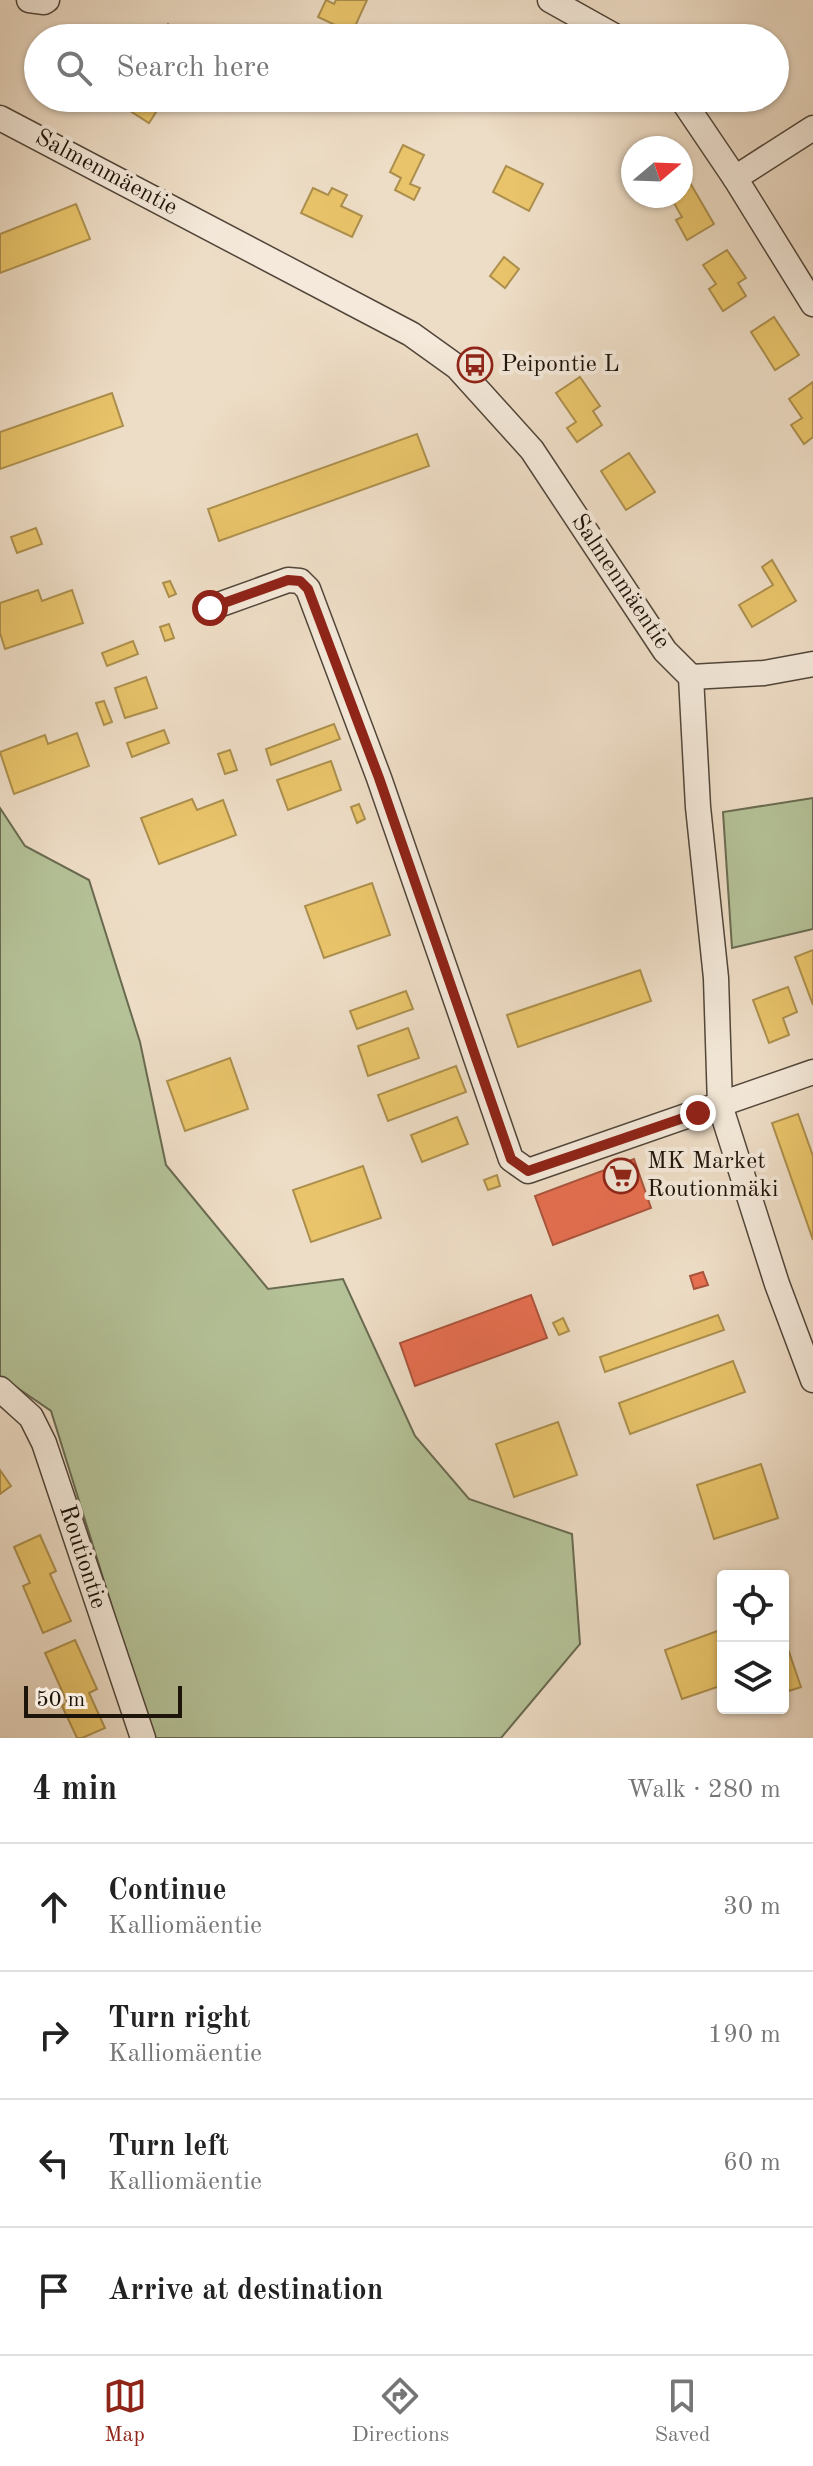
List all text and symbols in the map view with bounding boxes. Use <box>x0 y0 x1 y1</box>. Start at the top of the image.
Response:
search box <box>24 24 789 112</box>
icon: search <box>52 46 96 90</box>
text: Search here <box>116 53 270 83</box>
street label: Salmenmäentie <box>31 126 181 220</box>
north arrow <box>621 136 693 208</box>
bus stop icon: Peipontie L <box>456 346 494 384</box>
place label: Peipontie L <box>501 353 620 377</box>
street label: Salmenmäentie <box>566 510 674 654</box>
route start <box>192 590 228 626</box>
route end <box>680 1095 716 1131</box>
place label: MK Market Routionmäki <box>647 1150 779 1202</box>
supermarket icon: MK Market Routionmäki <box>602 1157 640 1195</box>
street label: Routiontie <box>54 1502 110 1612</box>
map controls <box>717 1570 789 1714</box>
button: locate <box>717 1570 789 1642</box>
button: layers <box>717 1642 789 1714</box>
scale bar <box>24 1682 182 1718</box>
text: 50 m <box>36 1689 85 1711</box>
text: 4 min <box>32 1773 117 1807</box>
text: Walk · 280 m <box>627 1777 781 1803</box>
text: Continue <box>108 1876 227 1906</box>
icon: ahead <box>32 1885 76 1929</box>
text: 30 m <box>723 1894 781 1920</box>
text: Kalliomäentie <box>108 1913 262 1939</box>
text: Turn right <box>108 2004 250 2034</box>
icon: right <box>32 2013 76 2057</box>
text: 190 m <box>708 2022 781 2048</box>
text: Kalliomäentie <box>108 2041 262 2067</box>
text: Turn left <box>108 2132 229 2162</box>
icon: left <box>32 2141 76 2185</box>
text: 60 m <box>723 2150 781 2176</box>
text: Kalliomäentie <box>108 2169 262 2195</box>
icon: arrive <box>32 2269 76 2313</box>
text: Arrive at destination <box>108 2276 383 2306</box>
tab: Map <box>103 2374 147 2449</box>
tab: Directions <box>352 2374 449 2449</box>
tab: Saved <box>654 2374 710 2449</box>

